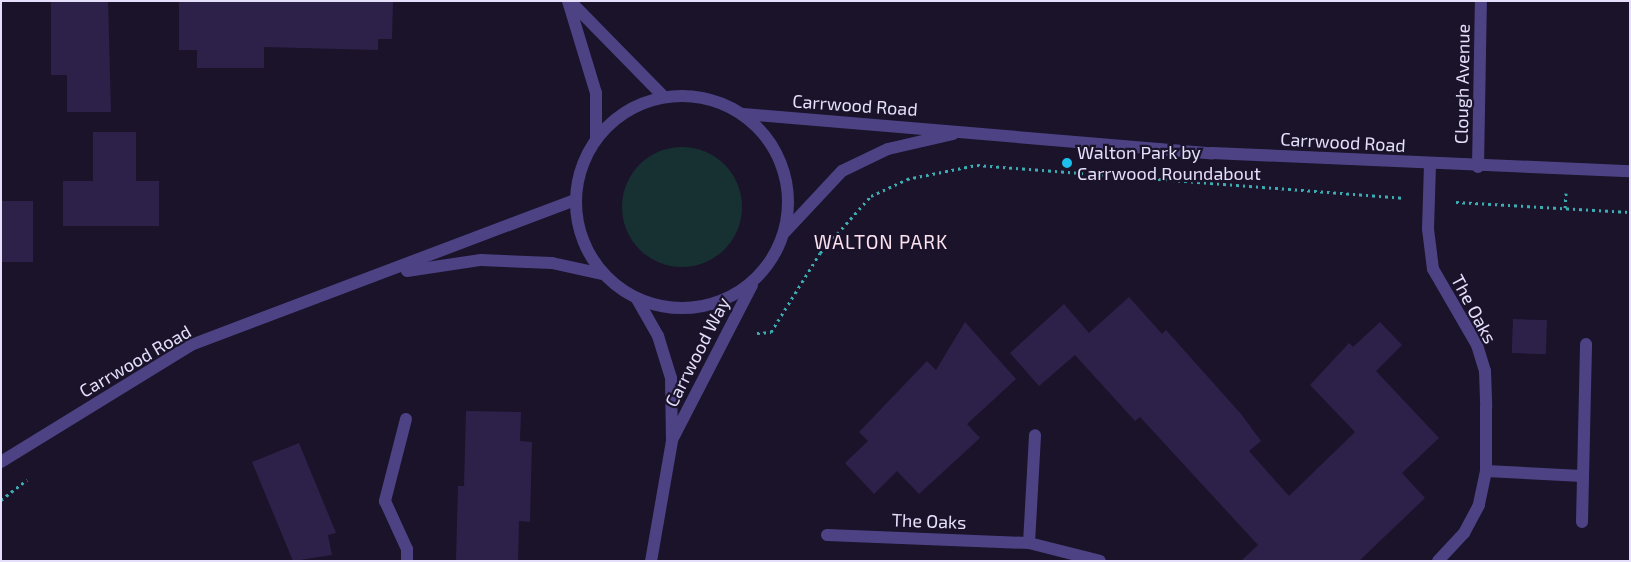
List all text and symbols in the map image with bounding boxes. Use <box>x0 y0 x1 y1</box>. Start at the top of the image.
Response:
street label: Clough Avenue <box>1450 23 1474 145</box>
street label: Carrwood Road <box>792 90 918 120</box>
street label: Carrwood Road <box>1280 128 1406 156</box>
place label: Walton Park by Carrwood Roundabout <box>1077 142 1261 184</box>
marker: Walton Park by Carrwood Roundabout <box>1061 157 1073 169</box>
district label: WALTON PARK <box>812 231 950 253</box>
street label: The Oaks <box>1447 271 1501 347</box>
street label: Carrwood Way <box>660 293 734 411</box>
street label: Carrwood Road <box>75 320 195 402</box>
street label: The Oaks <box>891 509 967 533</box>

